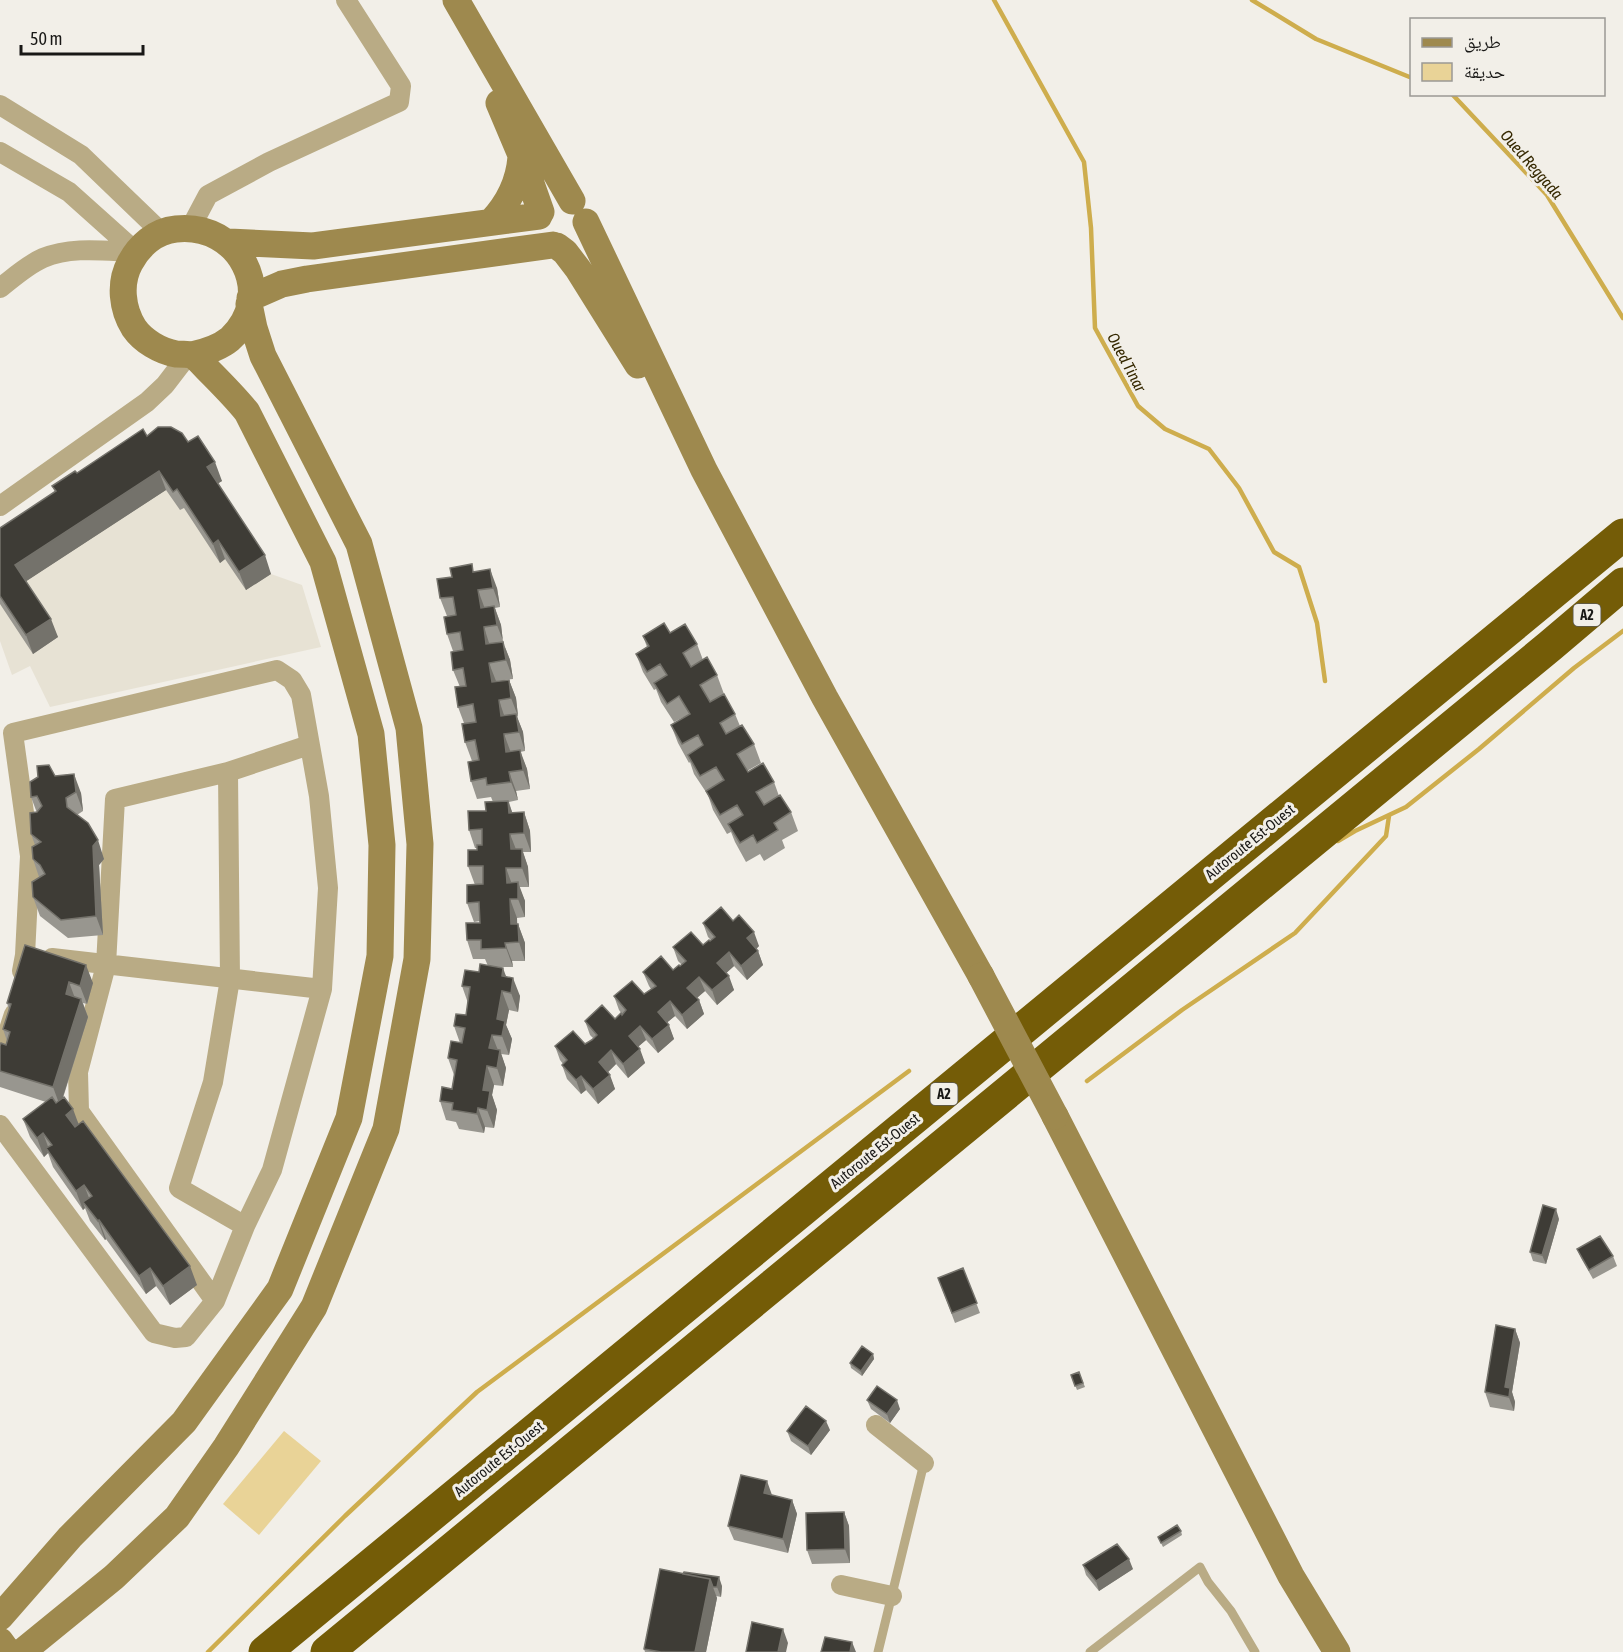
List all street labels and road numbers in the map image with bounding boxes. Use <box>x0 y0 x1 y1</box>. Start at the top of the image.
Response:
road number: A2 <box>1574 604 1600 626</box>
street label: Autoroute Est-Ouest <box>1202 800 1298 883</box>
road number: A2 <box>930 1083 958 1105</box>
street label: Autoroute Est-Ouest <box>827 1109 923 1192</box>
street label: Autoroute Est-Ouest <box>451 1417 547 1500</box>

